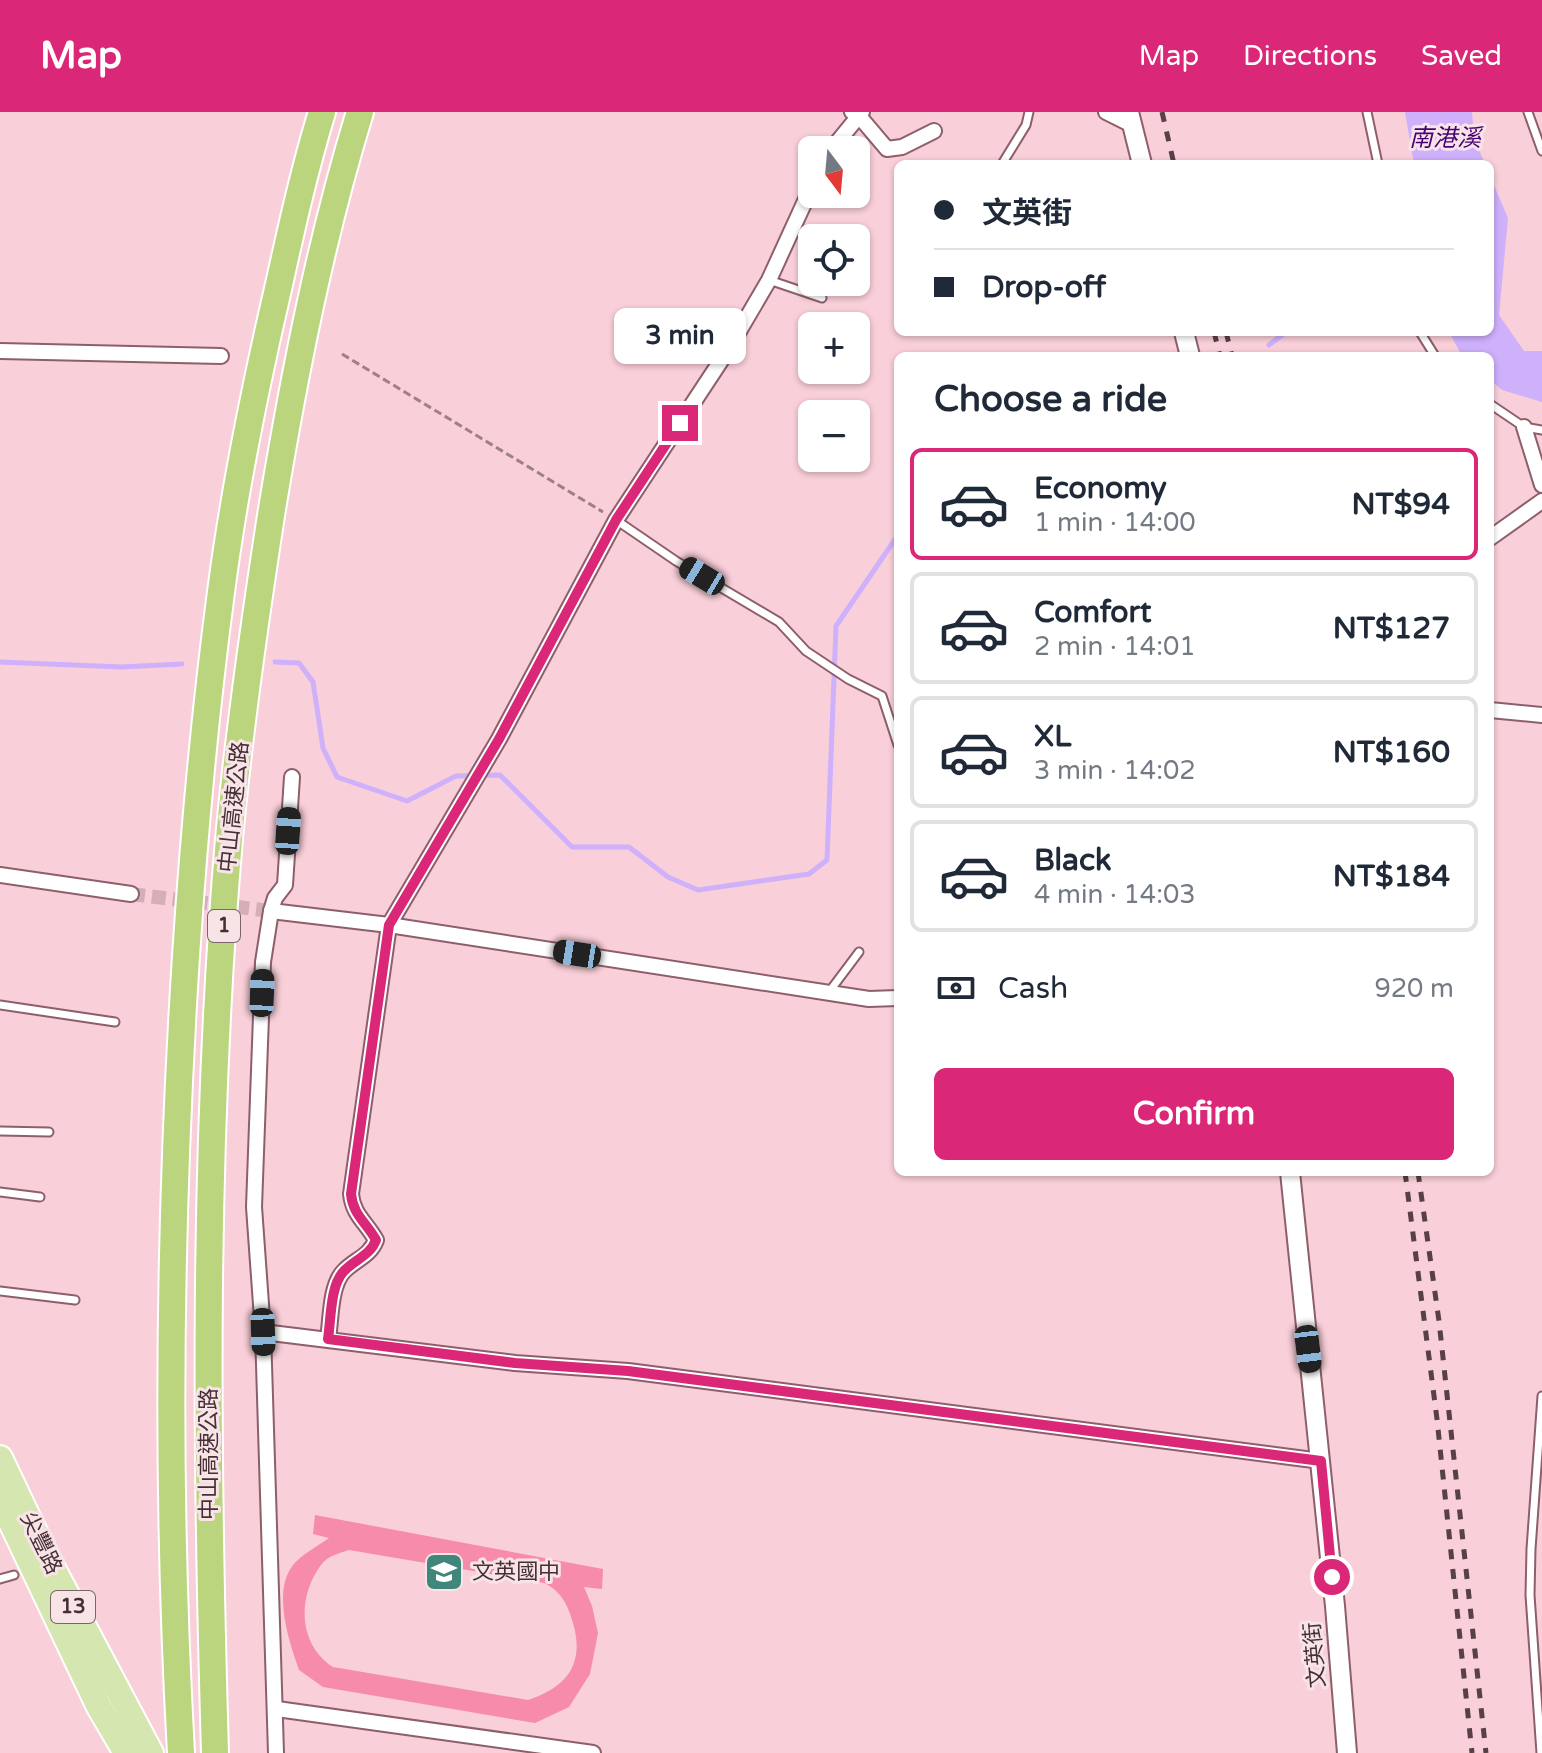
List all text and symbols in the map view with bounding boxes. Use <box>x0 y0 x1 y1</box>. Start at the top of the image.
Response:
text: Map <box>40 33 122 79</box>
text: Map <box>1139 39 1199 73</box>
text: Directions <box>1243 39 1377 73</box>
text: Saved <box>1421 39 1502 73</box>
water label: 南港溪 <box>1409 124 1484 153</box>
north arrow <box>798 136 870 208</box>
map controls <box>798 136 870 472</box>
text: 文英街 <box>982 195 1072 232</box>
button: locate <box>798 224 870 296</box>
text: Drop-off <box>982 269 1106 306</box>
callout: 3 min <box>614 307 746 363</box>
button: + <box>798 312 870 384</box>
text: 3 min <box>645 320 715 351</box>
text: Choose a ride <box>934 378 1167 421</box>
button: − <box>798 400 870 472</box>
route end <box>662 405 698 441</box>
icon: car <box>938 468 1010 540</box>
text: Economy <box>1034 470 1167 507</box>
text: NT$94 <box>1351 486 1450 523</box>
text: 1 min · 14:00 <box>1034 507 1196 538</box>
car <box>675 553 729 599</box>
icon: car <box>938 592 1010 664</box>
text: Comfort <box>1034 594 1152 631</box>
text: NT$127 <box>1333 610 1450 647</box>
text: 2 min · 14:01 <box>1034 631 1196 662</box>
icon: car <box>938 716 1010 788</box>
text: XL <box>1034 718 1071 755</box>
text: NT$160 <box>1333 734 1450 771</box>
street label: 中山高速公路 <box>214 740 254 874</box>
text: 3 min · 14:02 <box>1034 755 1196 786</box>
car <box>274 806 302 856</box>
icon: car <box>938 840 1010 912</box>
text: Black <box>1034 842 1111 879</box>
text: NT$184 <box>1333 858 1450 895</box>
text: 4 min · 14:03 <box>1034 879 1196 910</box>
road number: 1 <box>208 910 240 942</box>
car <box>551 938 603 970</box>
icon: cash <box>934 966 978 1010</box>
car <box>249 969 275 1017</box>
text: Cash <box>998 970 1068 1007</box>
text: 920 m <box>1374 973 1454 1004</box>
button: Confirm <box>934 1068 1454 1160</box>
car <box>250 1308 276 1356</box>
car <box>1293 1324 1323 1374</box>
street label: 中山高速公路 <box>196 1388 222 1520</box>
street label: 尖豐路 <box>15 1508 67 1578</box>
school or university icon: 文英國中 <box>423 1551 465 1593</box>
place label: 文英國中 <box>472 1559 560 1585</box>
route start <box>1314 1559 1350 1595</box>
road number: 13 <box>51 1591 95 1623</box>
street label: 文英街 <box>1299 1621 1331 1689</box>

